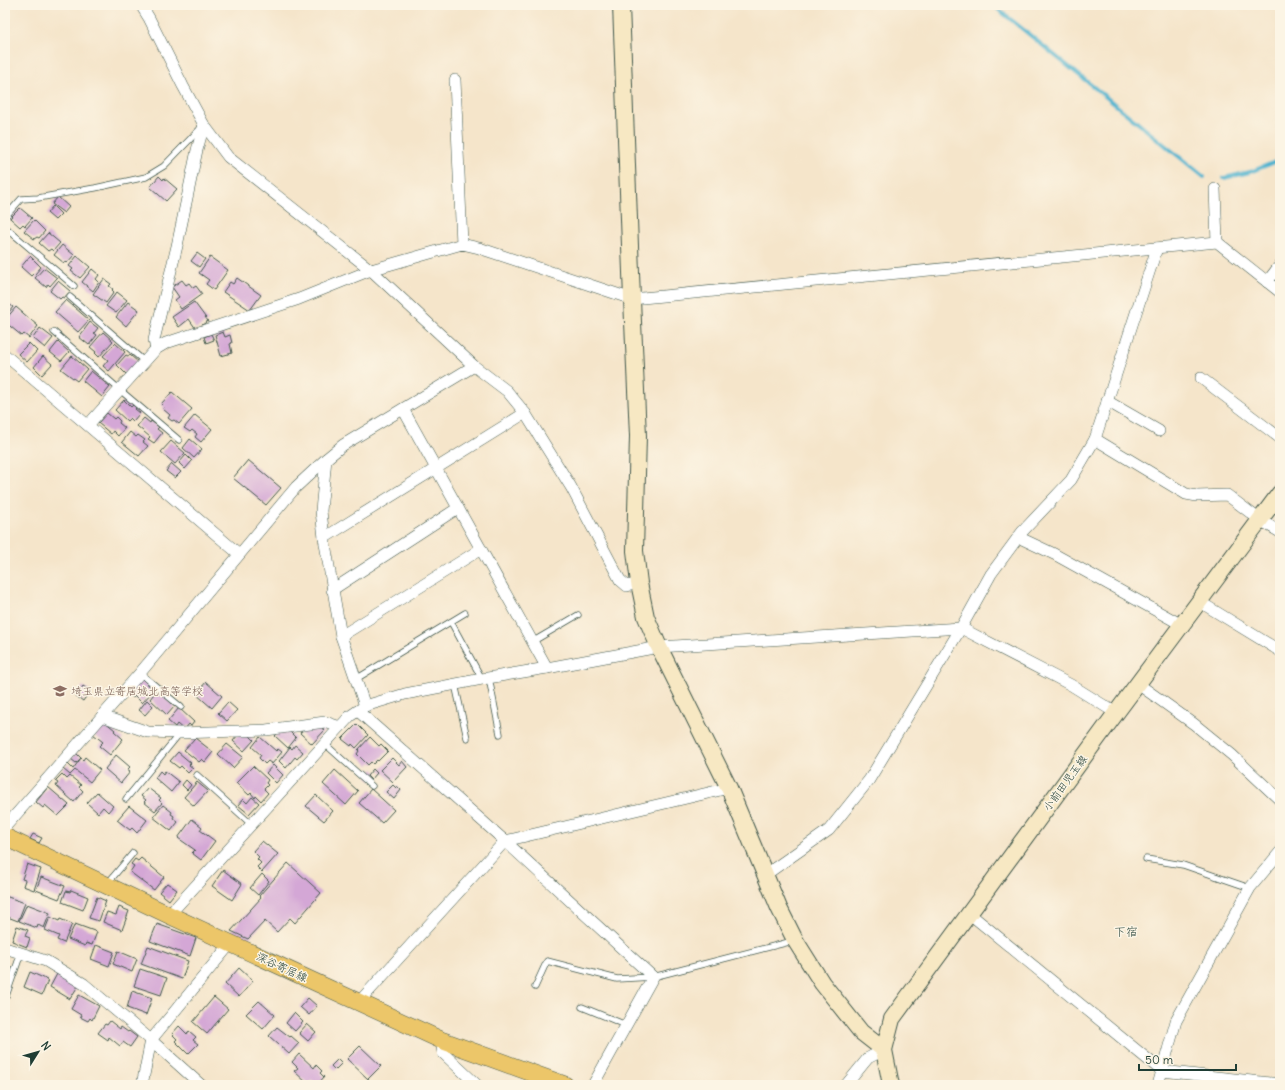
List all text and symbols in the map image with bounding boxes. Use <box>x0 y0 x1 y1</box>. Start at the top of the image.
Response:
school or university icon: 埼玉県立寄居城北高等学校 <box>52 683 68 699</box>
place label: 埼玉県立寄居城北高等学校 <box>71 684 203 698</box>
street label: 小前田児玉線 <box>1040 752 1090 814</box>
district label: 下宿 <box>1114 924 1138 939</box>
street label: 深谷寄居線 <box>254 949 310 985</box>
north arrow <box>18 1032 58 1072</box>
text: N <box>38 1039 54 1053</box>
scale bar <box>1139 1046 1236 1072</box>
text: 50 m <box>1145 1052 1174 1067</box>

